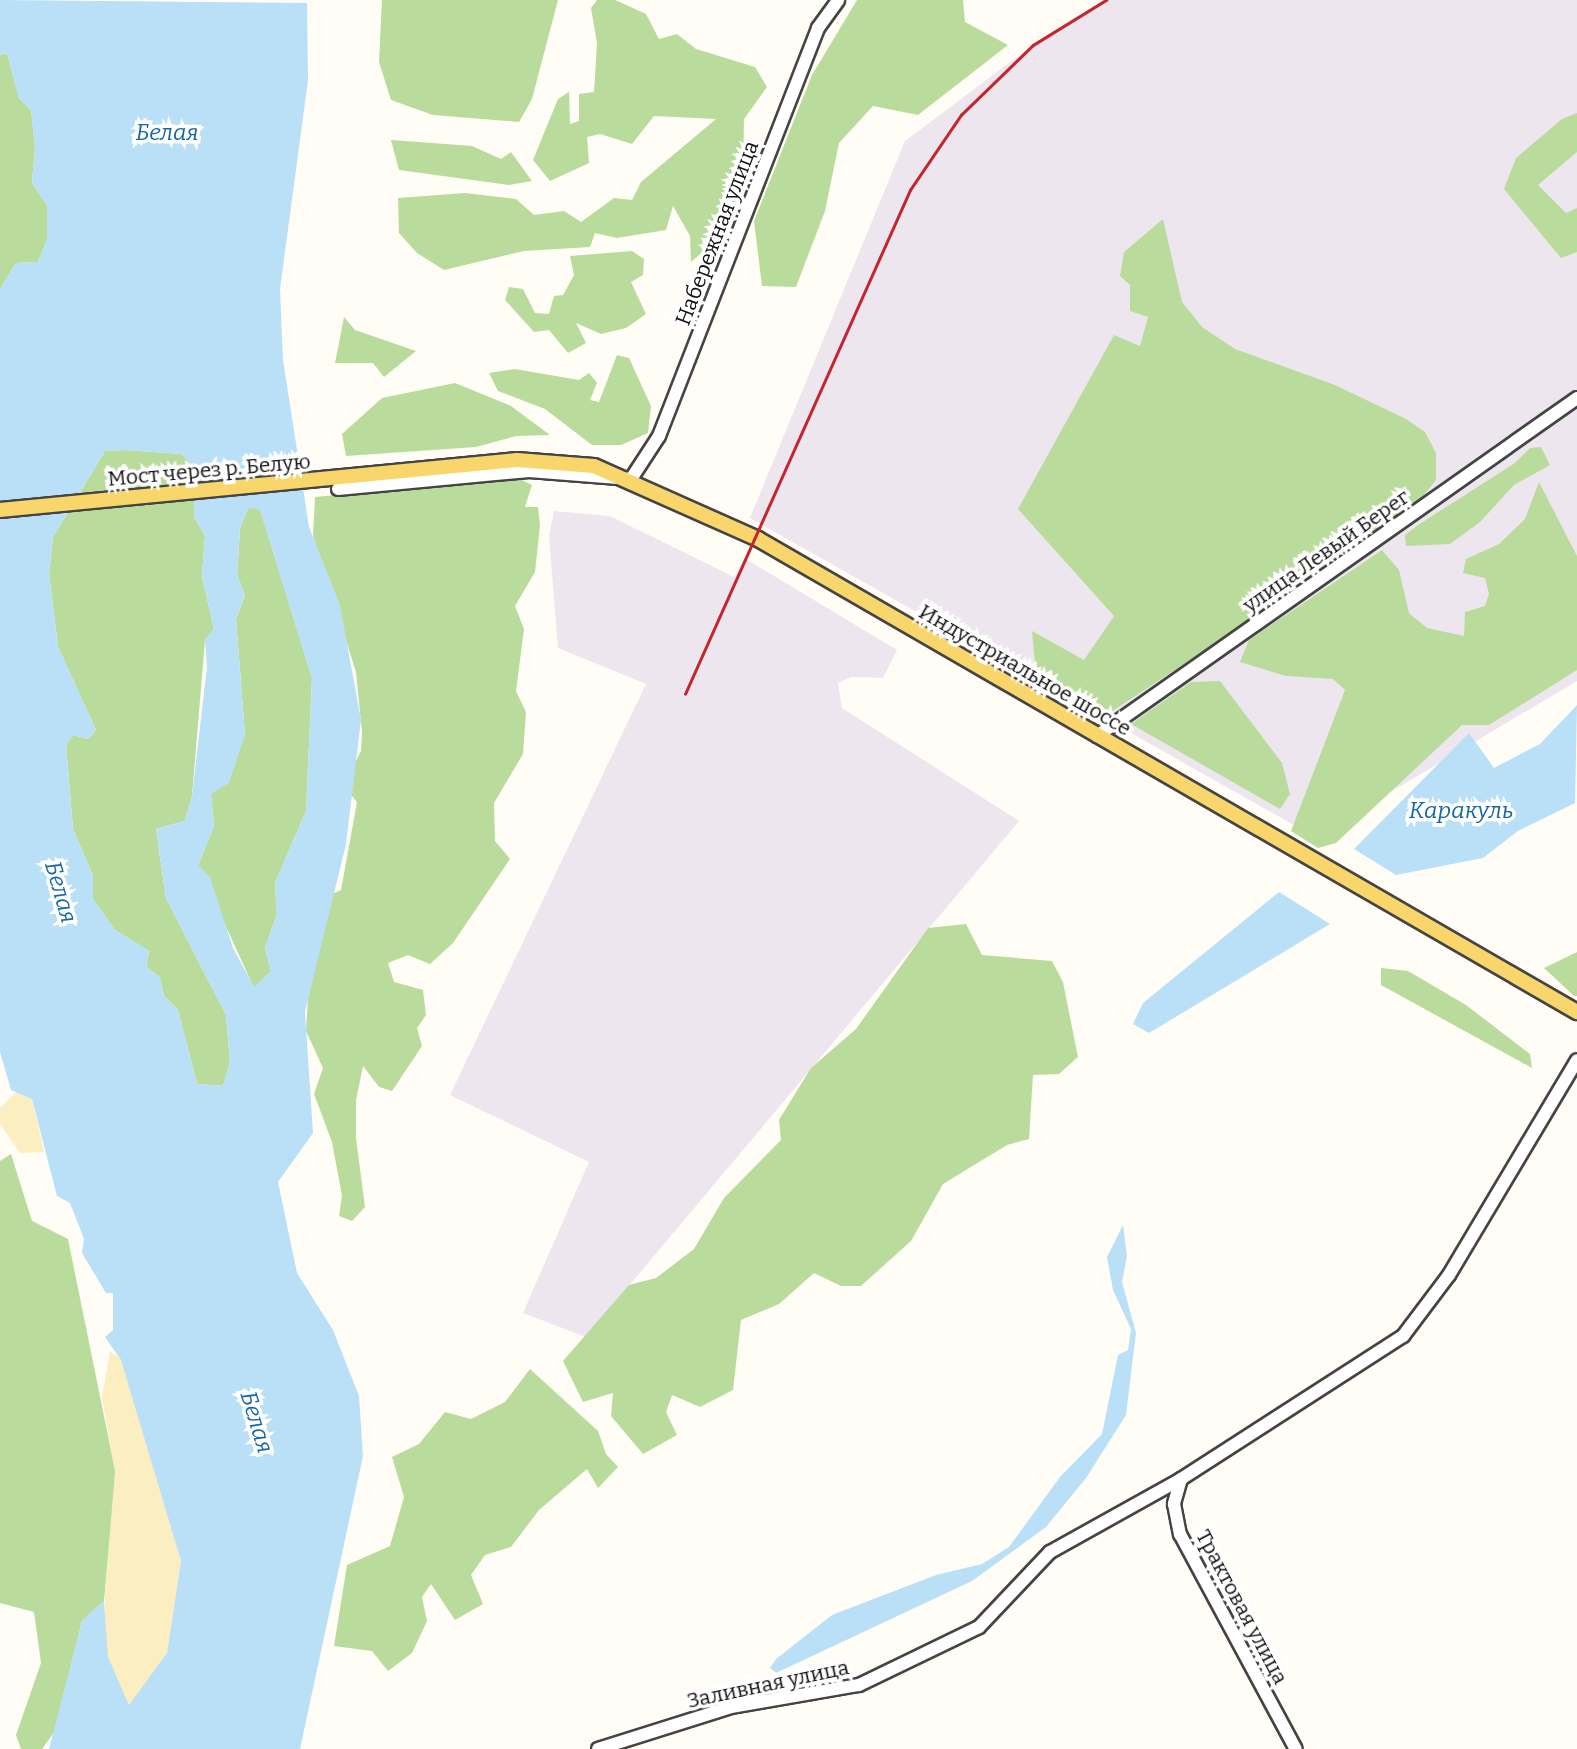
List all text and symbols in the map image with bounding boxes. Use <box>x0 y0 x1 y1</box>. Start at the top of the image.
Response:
water label: Белая <box>135 118 199 146</box>
street label: Набережная улица <box>670 137 764 329</box>
street label: Мост через р. Белую <box>107 449 311 491</box>
street label: улица Левый Берег <box>1238 484 1414 618</box>
street label: Индустриальное шоссе <box>914 599 1136 741</box>
water label: Каракуль <box>1409 796 1513 824</box>
water label: Белая <box>39 858 83 926</box>
water label: Белая <box>235 1388 279 1456</box>
street label: Трактовая улица <box>1191 1525 1293 1689</box>
street label: Заливная улица <box>685 1655 851 1713</box>

